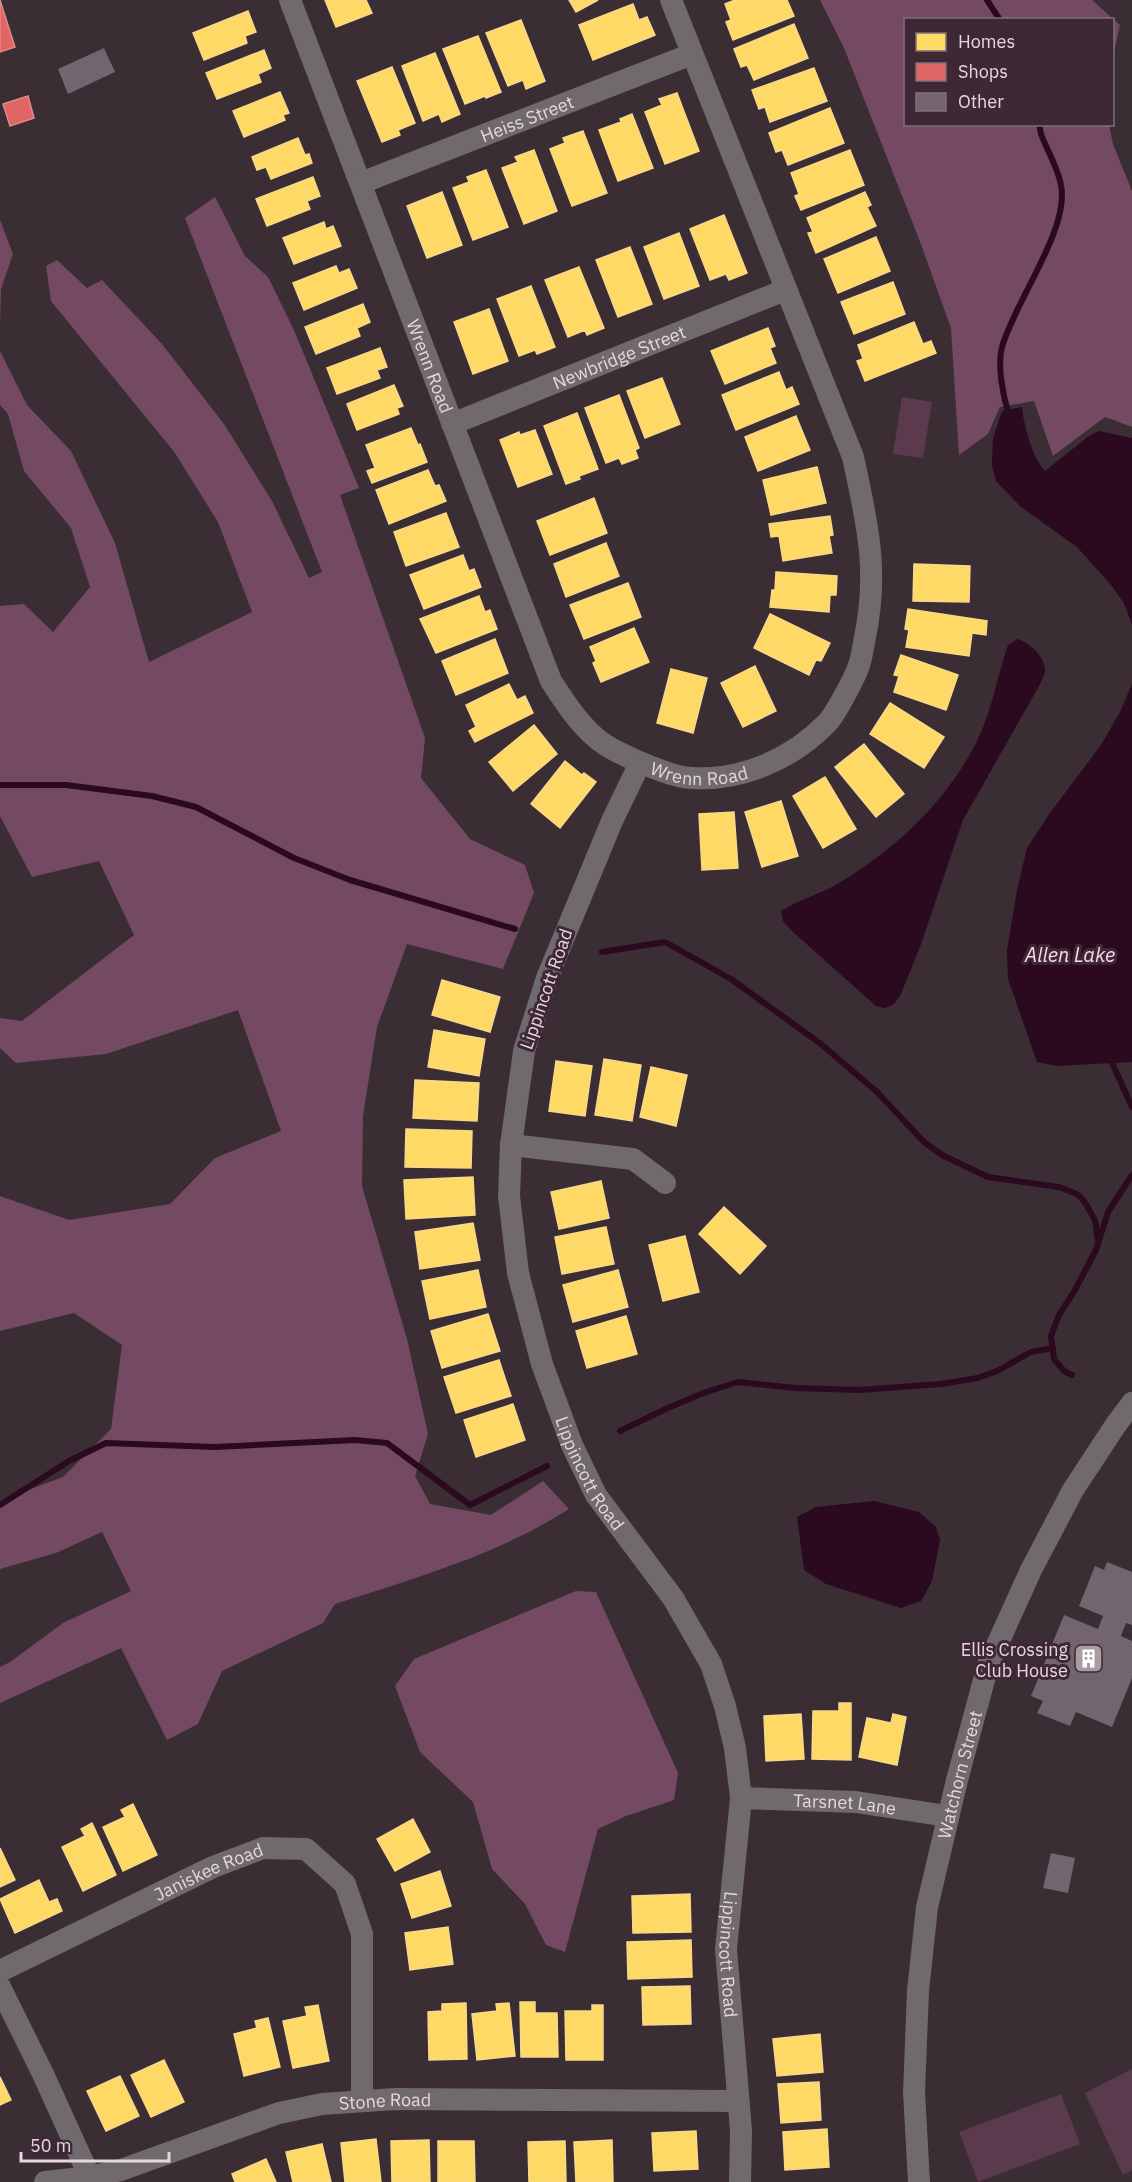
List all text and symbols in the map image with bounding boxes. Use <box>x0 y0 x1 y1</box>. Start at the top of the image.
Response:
legend <box>904 18 1114 126</box>
text: Homes <box>958 30 1015 53</box>
text: Shops <box>958 60 1008 83</box>
street label: Heiss Street <box>477 90 577 147</box>
text: Other <box>958 90 1004 113</box>
street label: Wrenn Road <box>402 316 459 416</box>
street label: Newbridge Street <box>549 320 689 394</box>
street label: Wrenn Road <box>647 756 750 790</box>
street label: Lippincott Road <box>515 926 577 1052</box>
water label: Allen Lake <box>1024 941 1115 968</box>
street label: Lippincott Road <box>551 1413 630 1535</box>
place label: Ellis Crossing Club House <box>961 1638 1068 1682</box>
building icon: Ellis Crossing Club House <box>1073 1643 1105 1675</box>
street label: Watchorn Street <box>932 1708 987 1841</box>
street label: Tarsnet Lane <box>793 1788 898 1820</box>
street label: Janiskee Road <box>150 1838 266 1906</box>
street label: Lippincott Road <box>715 1890 743 2018</box>
street label: Stone Road <box>338 2087 431 2114</box>
scale bar <box>21 2125 170 2163</box>
text: 50 m <box>30 2134 72 2157</box>

